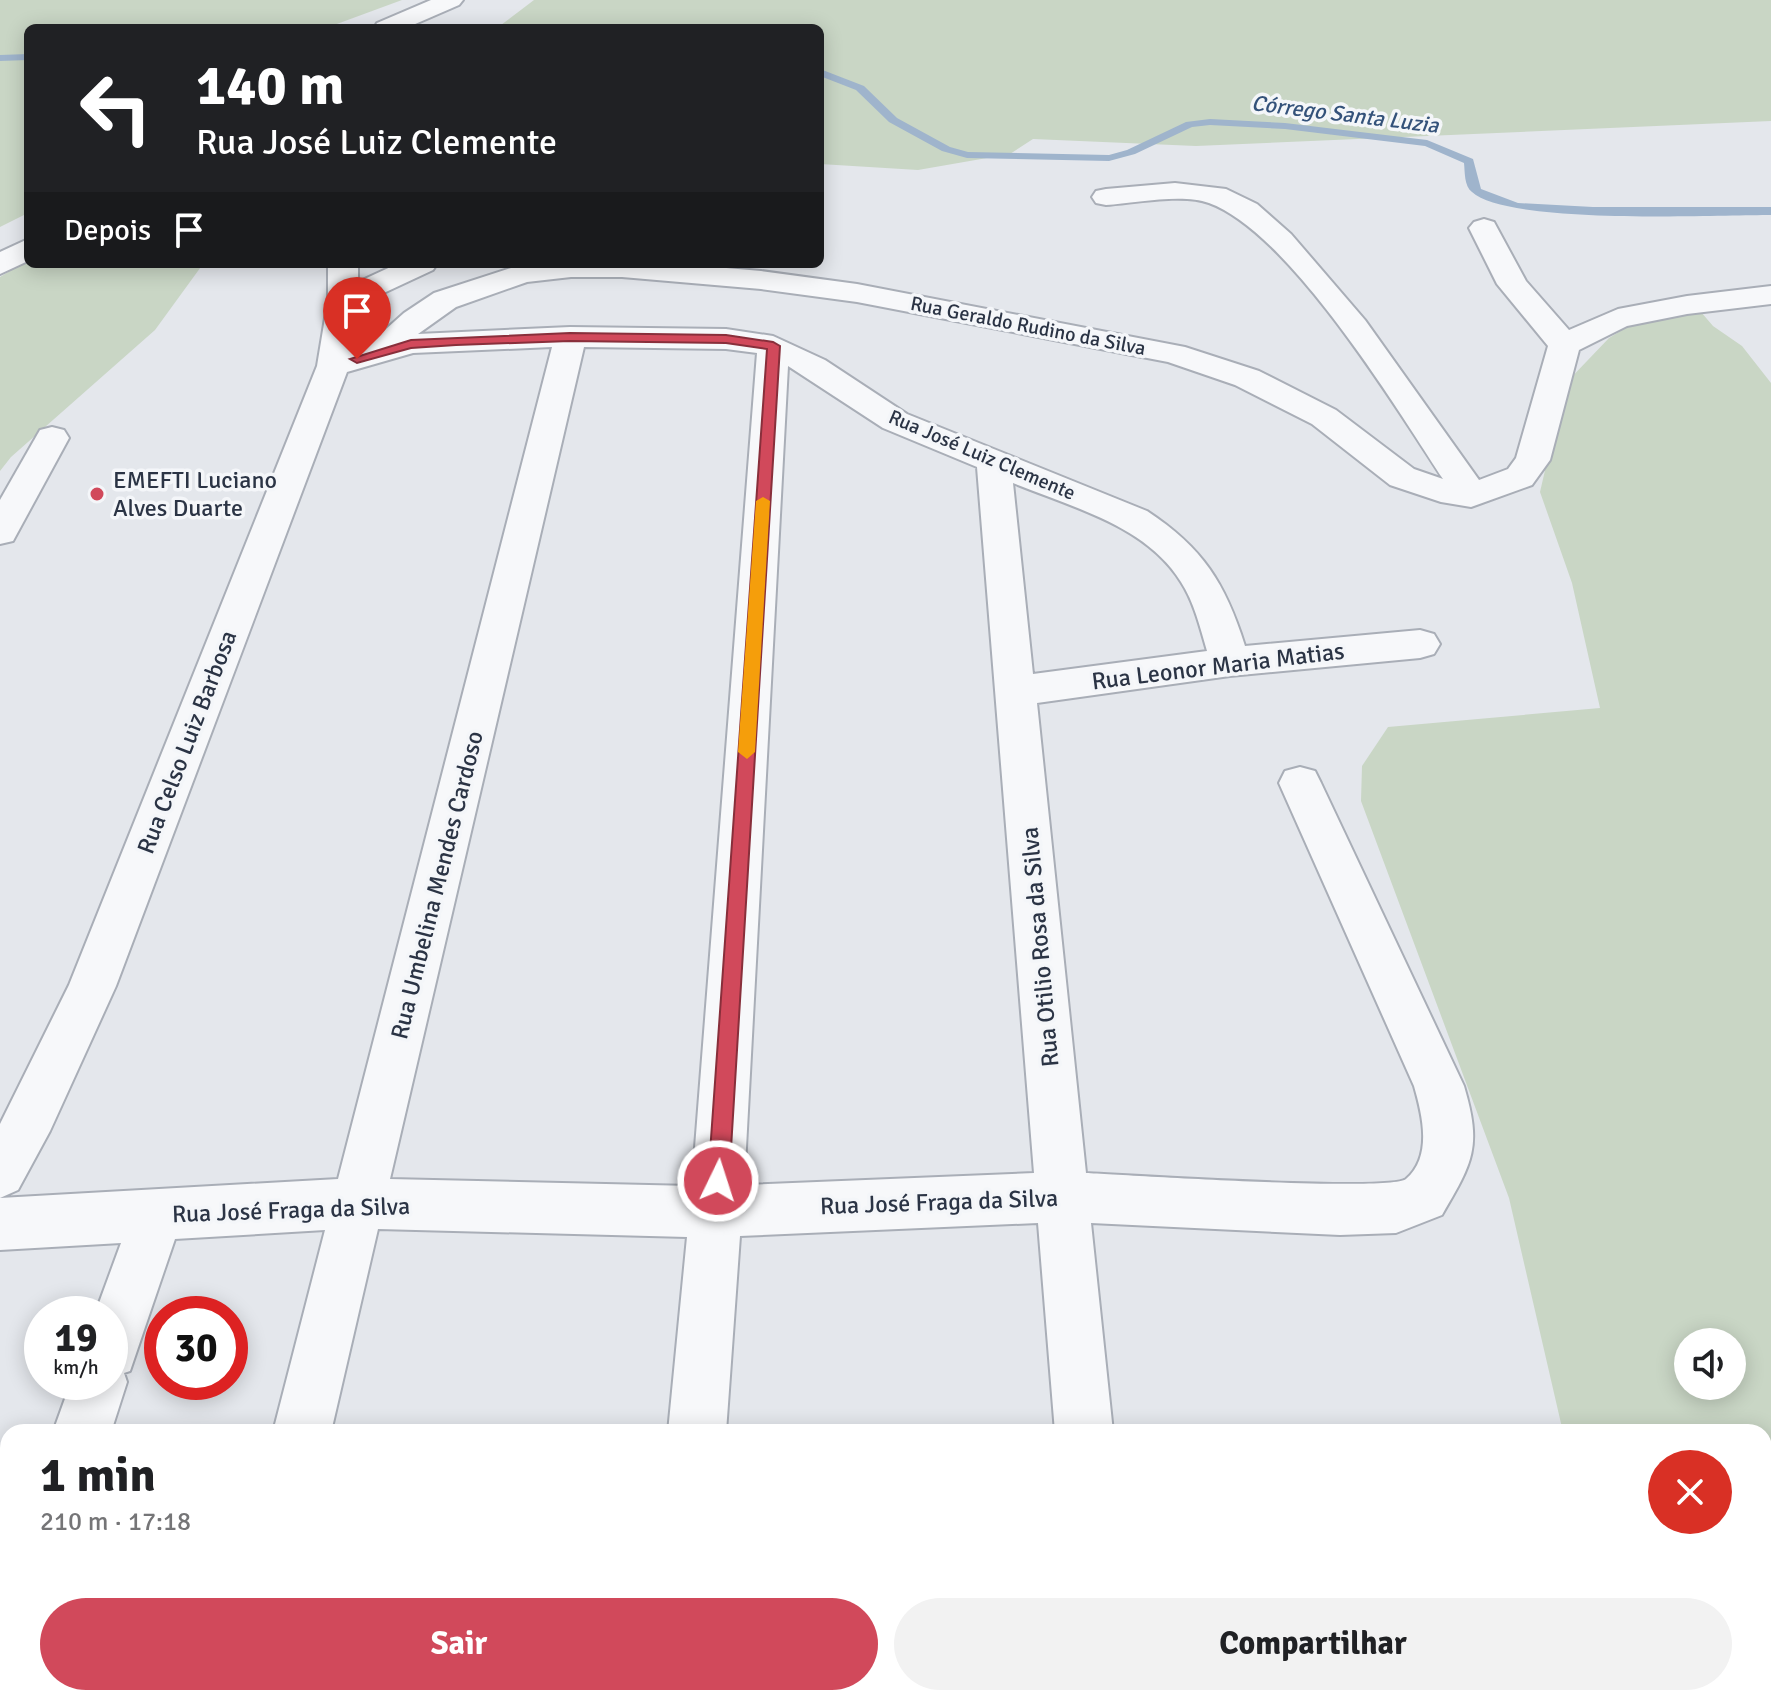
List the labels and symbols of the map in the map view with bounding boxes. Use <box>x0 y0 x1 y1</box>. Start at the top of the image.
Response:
water label: Córrego Santa Luzia <box>1250 89 1441 139</box>
pin <box>323 277 391 359</box>
street label: Rua Geraldo Rudino da Silva <box>908 291 1148 361</box>
street label: Rua José Luiz Clemente <box>885 404 1079 506</box>
place label: EMEFTI Luciano Alves Duarte <box>113 465 277 523</box>
marker: EMEFTI Luciano Alves Duarte <box>88 485 106 503</box>
street label: Rua Celso Luiz Barbosa <box>131 626 243 858</box>
street label: Rua Leonor Maria Matias <box>1090 636 1346 696</box>
street label: Rua Umbelina Mendes Cardoso <box>384 728 490 1042</box>
street label: Rua Otilio Rosa da Silva <box>1015 826 1065 1068</box>
position arrow <box>676 1139 760 1223</box>
street label: Rua José Fraga da Silva <box>819 1183 1059 1221</box>
street label: Rua José Fraga da Silva <box>171 1191 411 1229</box>
speed limit sign: 30 <box>144 1296 248 1400</box>

